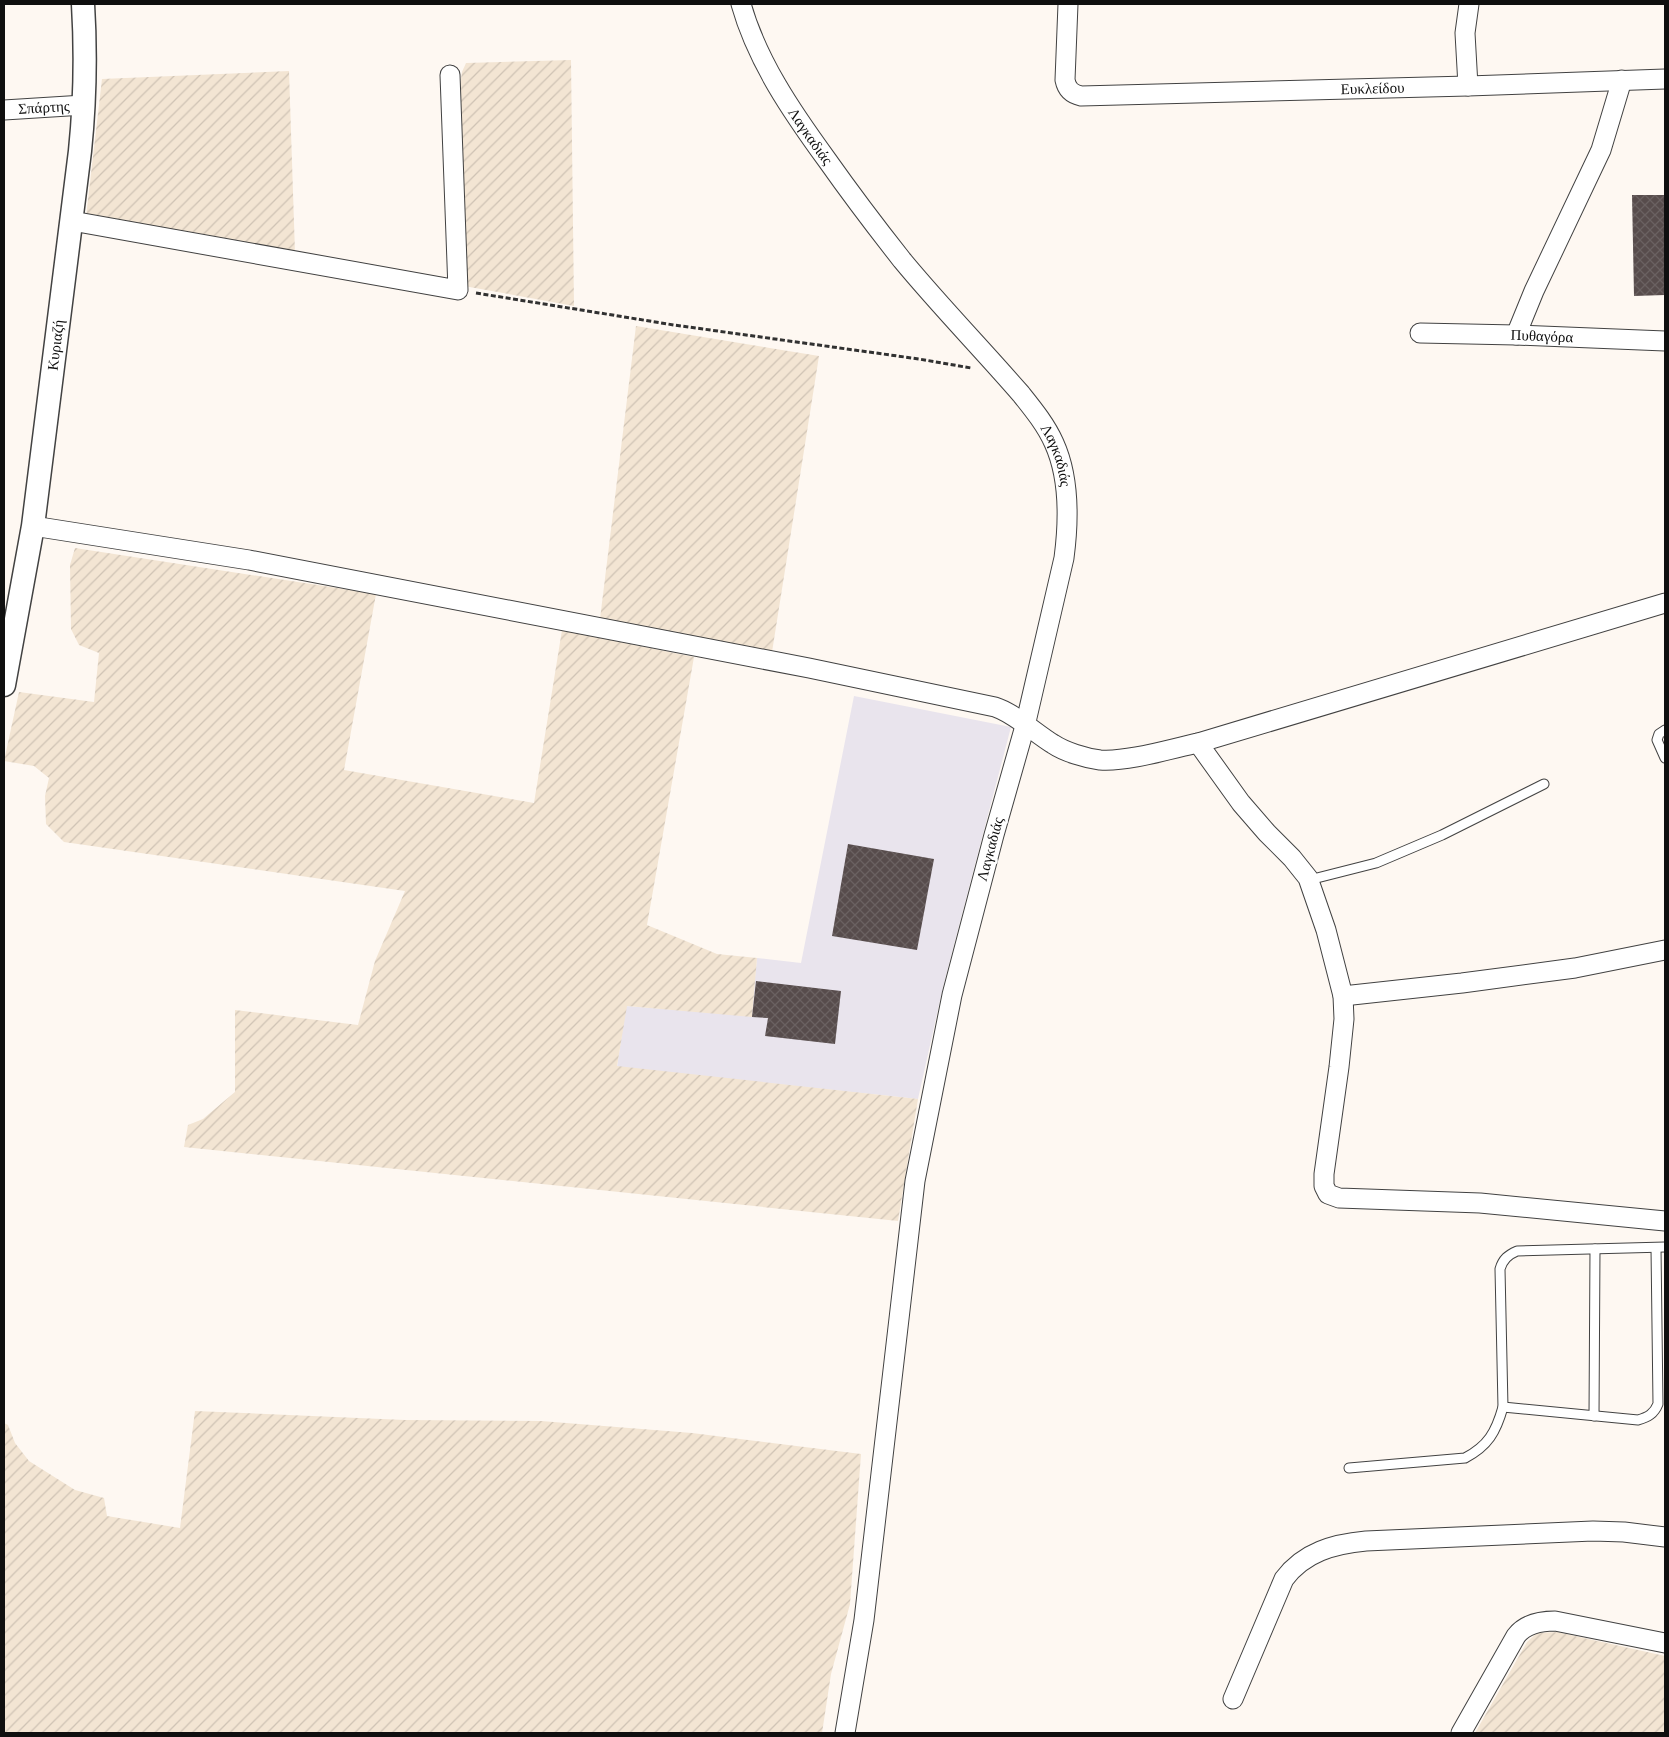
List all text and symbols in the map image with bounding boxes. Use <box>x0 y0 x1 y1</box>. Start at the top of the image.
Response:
street label: Ευκλείδου <box>1340 80 1405 97</box>
street label: Σπάρτης <box>18 98 70 117</box>
street label: Λαγκαδιάς <box>785 105 836 168</box>
street label: Κυριαζή <box>45 319 67 371</box>
street label: Πυθαγόρα <box>1510 327 1574 345</box>
street label: Λαγκαδιάς <box>1037 421 1074 488</box>
street label: Λαγκαδιάς <box>974 815 1006 883</box>

